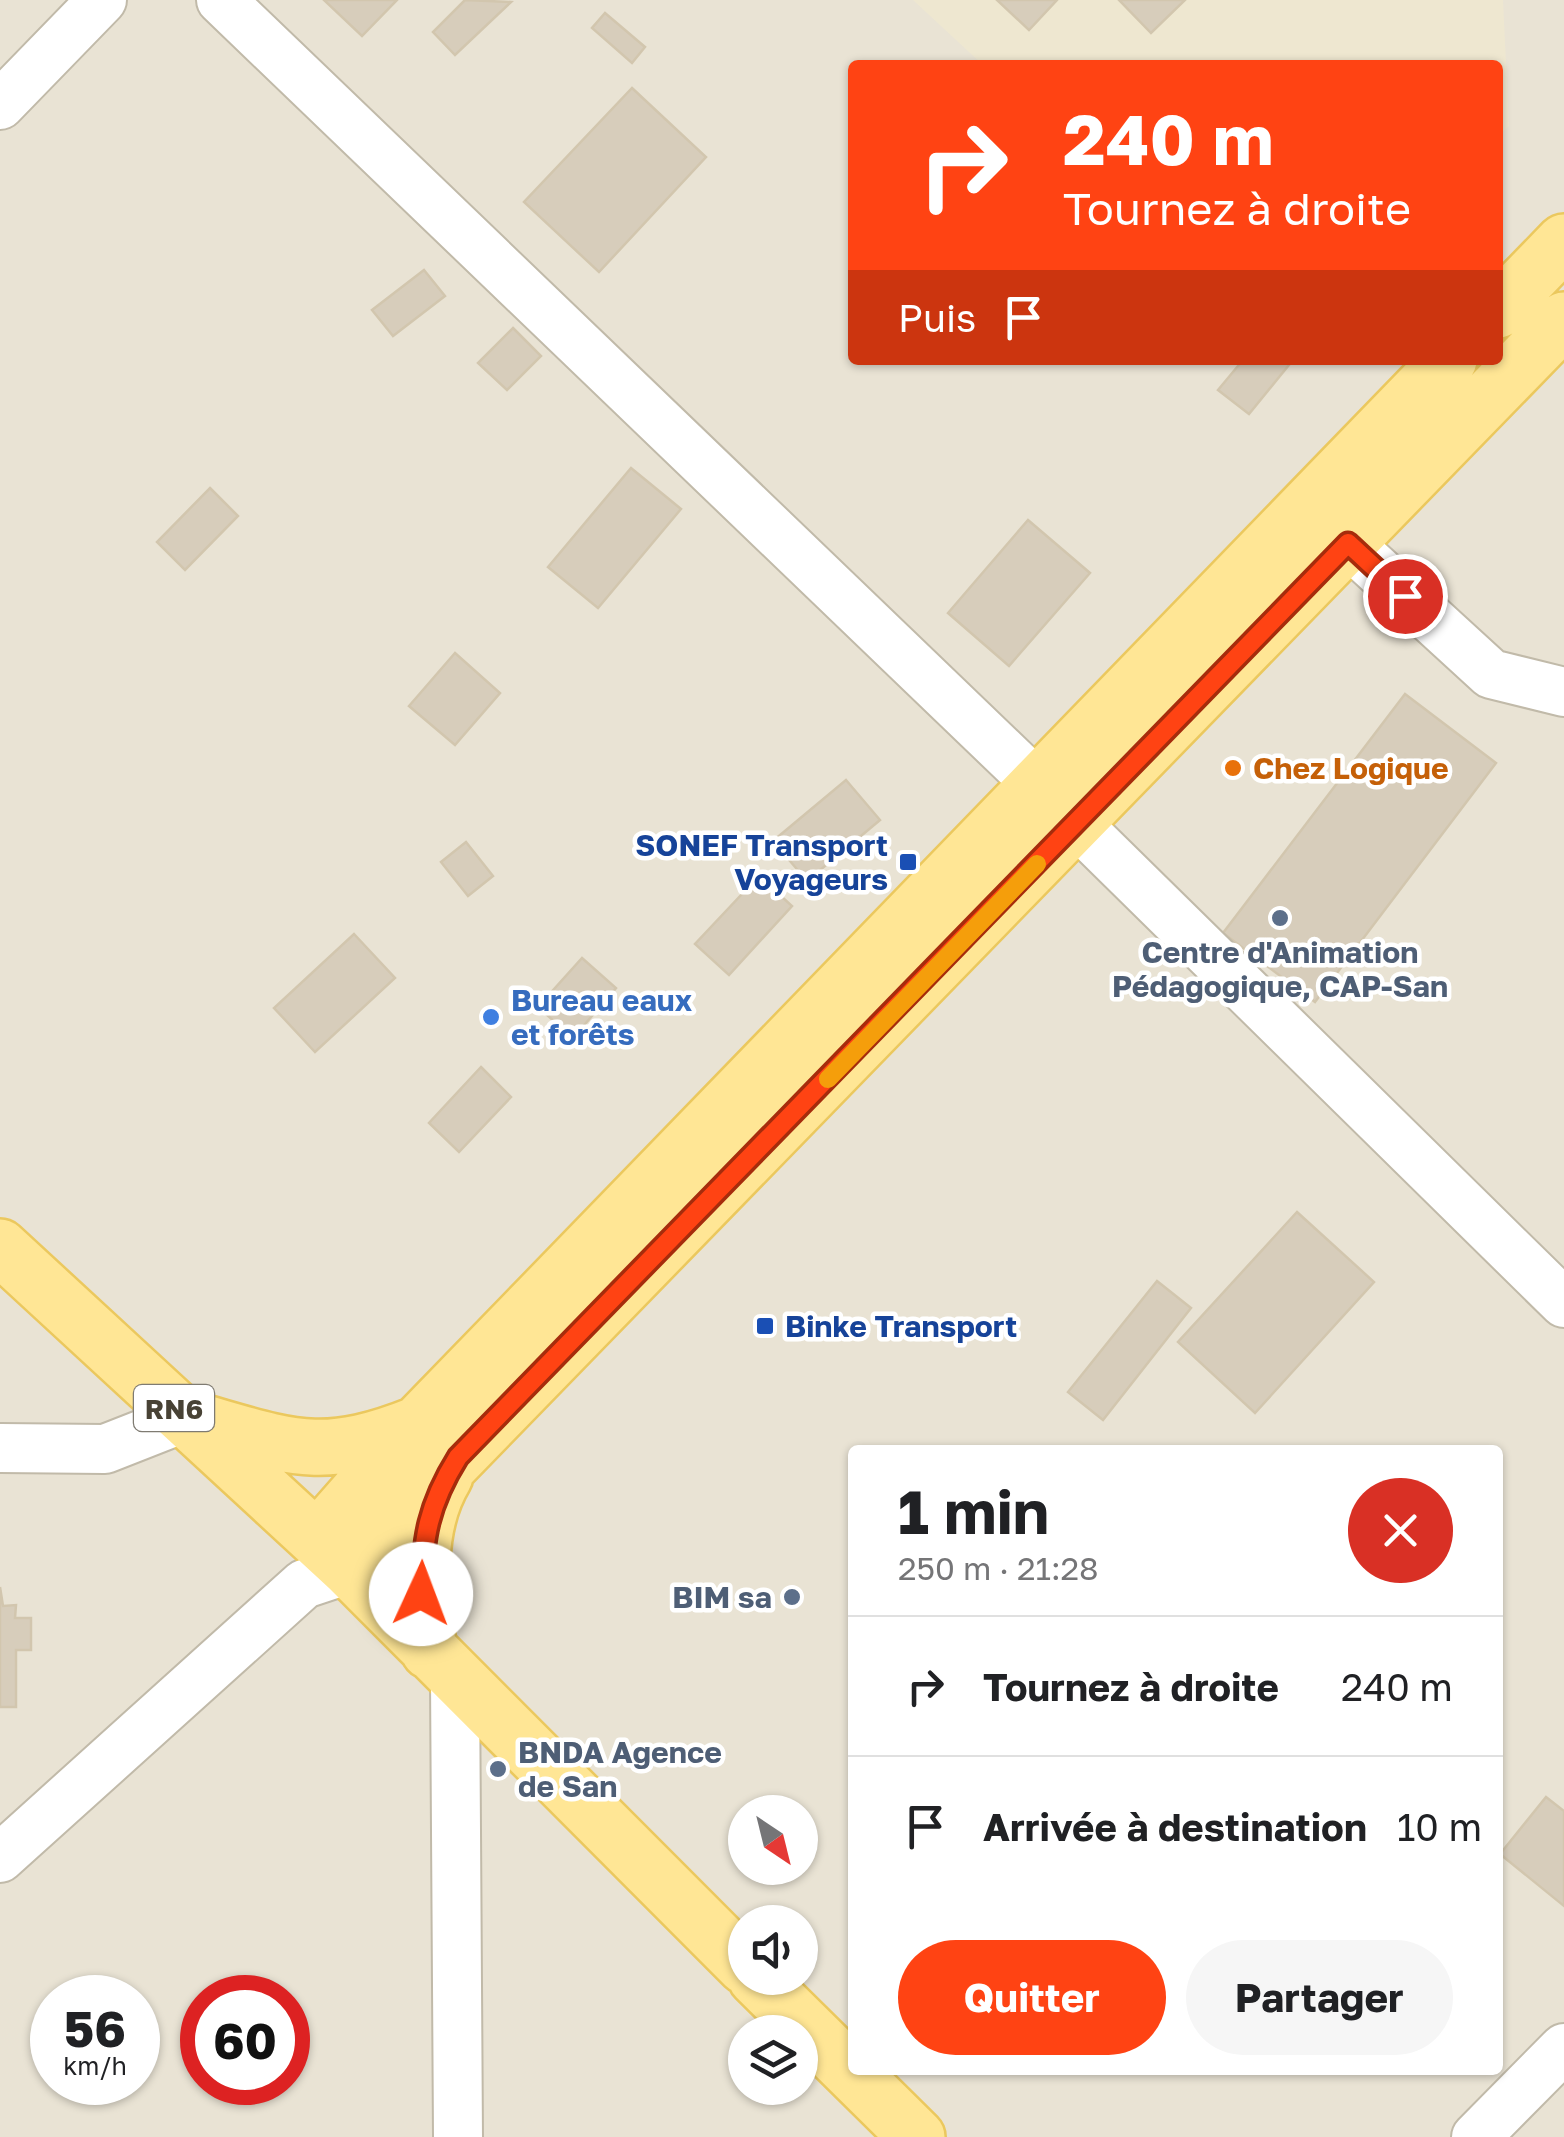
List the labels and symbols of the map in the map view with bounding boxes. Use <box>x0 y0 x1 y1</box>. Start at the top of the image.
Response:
pin <box>1363 554 1448 639</box>
place label: Chez Logique <box>1253 750 1449 786</box>
marker: Chez Logique <box>1222 757 1244 779</box>
place label: SONEF Transport Voyageurs <box>635 827 888 897</box>
marker: SONEF Transport Voyageurs <box>897 851 919 873</box>
marker: Centre d'Animation Pédagogique, CAP-San <box>1269 907 1291 929</box>
place label: Centre d'Animation Pédagogique, CAP-San <box>1112 934 1448 1004</box>
place label: Bureau eaux et forêts <box>511 982 693 1052</box>
marker: Bureau eaux et forêts <box>480 1006 502 1028</box>
place label: Binke Transport <box>785 1308 1017 1344</box>
marker: Binke Transport <box>754 1315 776 1337</box>
road number: RN6 <box>134 1385 214 1431</box>
position arrow <box>369 1542 473 1646</box>
place label: BIM sa <box>672 1579 772 1615</box>
marker: BIM sa <box>781 1586 803 1608</box>
place label: BNDA Agence de San <box>518 1734 722 1804</box>
marker: BNDA Agence de San <box>487 1758 509 1780</box>
north arrow <box>728 1795 818 1885</box>
speed limit sign: 60 <box>180 1975 310 2105</box>

